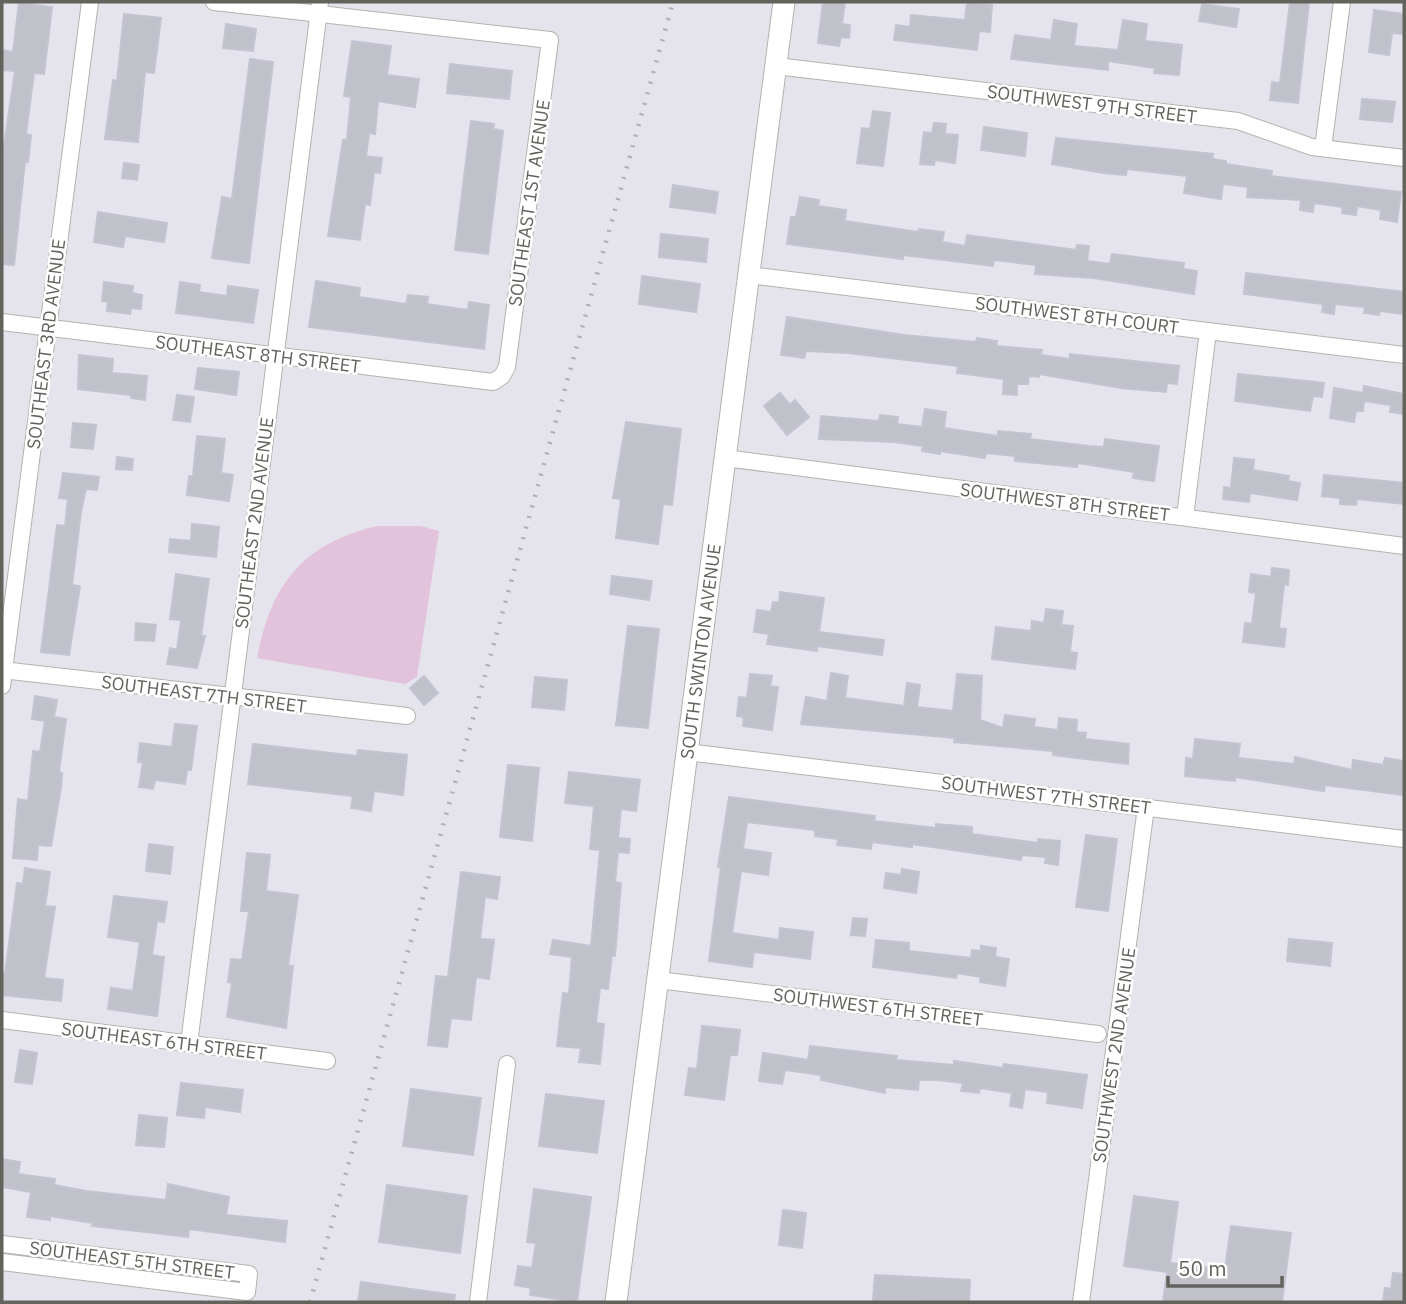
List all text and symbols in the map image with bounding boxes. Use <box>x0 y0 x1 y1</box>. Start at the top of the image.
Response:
street label: SOUTHWEST 9TH STREET <box>986 80 1198 128</box>
street label: SOUTHEAST 1ST AVENUE <box>503 98 555 308</box>
street label: SOUTHEAST 3RD AVENUE <box>22 238 70 450</box>
street label: SOUTHWEST 8TH COURT <box>974 291 1180 339</box>
street label: SOUTHEAST 8TH STREET <box>154 330 362 378</box>
street label: SOUTHEAST 2ND AVENUE <box>230 416 278 630</box>
street label: SOUTHWEST 8TH STREET <box>959 478 1171 526</box>
street label: SOUTH SWINTON AVENUE <box>675 543 725 760</box>
street label: SOUTHEAST 7TH STREET <box>100 670 308 718</box>
street label: SOUTHWEST 7TH STREET <box>940 771 1152 819</box>
street label: SOUTHWEST 2ND AVENUE <box>1087 946 1141 1164</box>
street label: SOUTHWEST 6TH STREET <box>772 983 984 1031</box>
street label: SOUTHEAST 6TH STREET <box>60 1017 268 1065</box>
street label: SOUTHEAST 5TH STREET <box>28 1236 236 1284</box>
scale bar <box>1168 1244 1282 1288</box>
text: 50 m <box>1178 1254 1227 1282</box>

